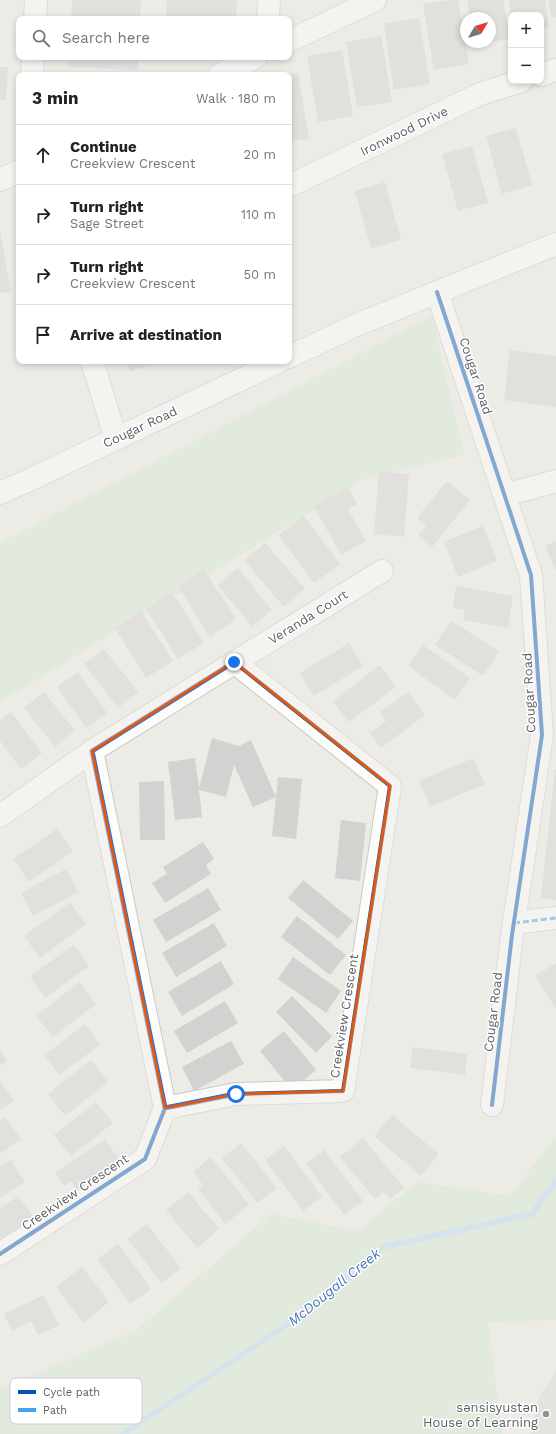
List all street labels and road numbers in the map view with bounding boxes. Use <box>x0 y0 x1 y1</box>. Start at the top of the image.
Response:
street label: Ironwood Drive <box>358 103 450 159</box>
street label: Cougar Road <box>456 336 496 416</box>
street label: Cougar Road <box>100 403 180 451</box>
street label: Veranda Court <box>266 586 351 647</box>
street label: Cougar Road <box>519 653 539 733</box>
street label: Creekview Crescent <box>327 952 361 1079</box>
street label: Cougar Road <box>481 971 505 1053</box>
street label: Creekview Crescent <box>19 1150 132 1233</box>

